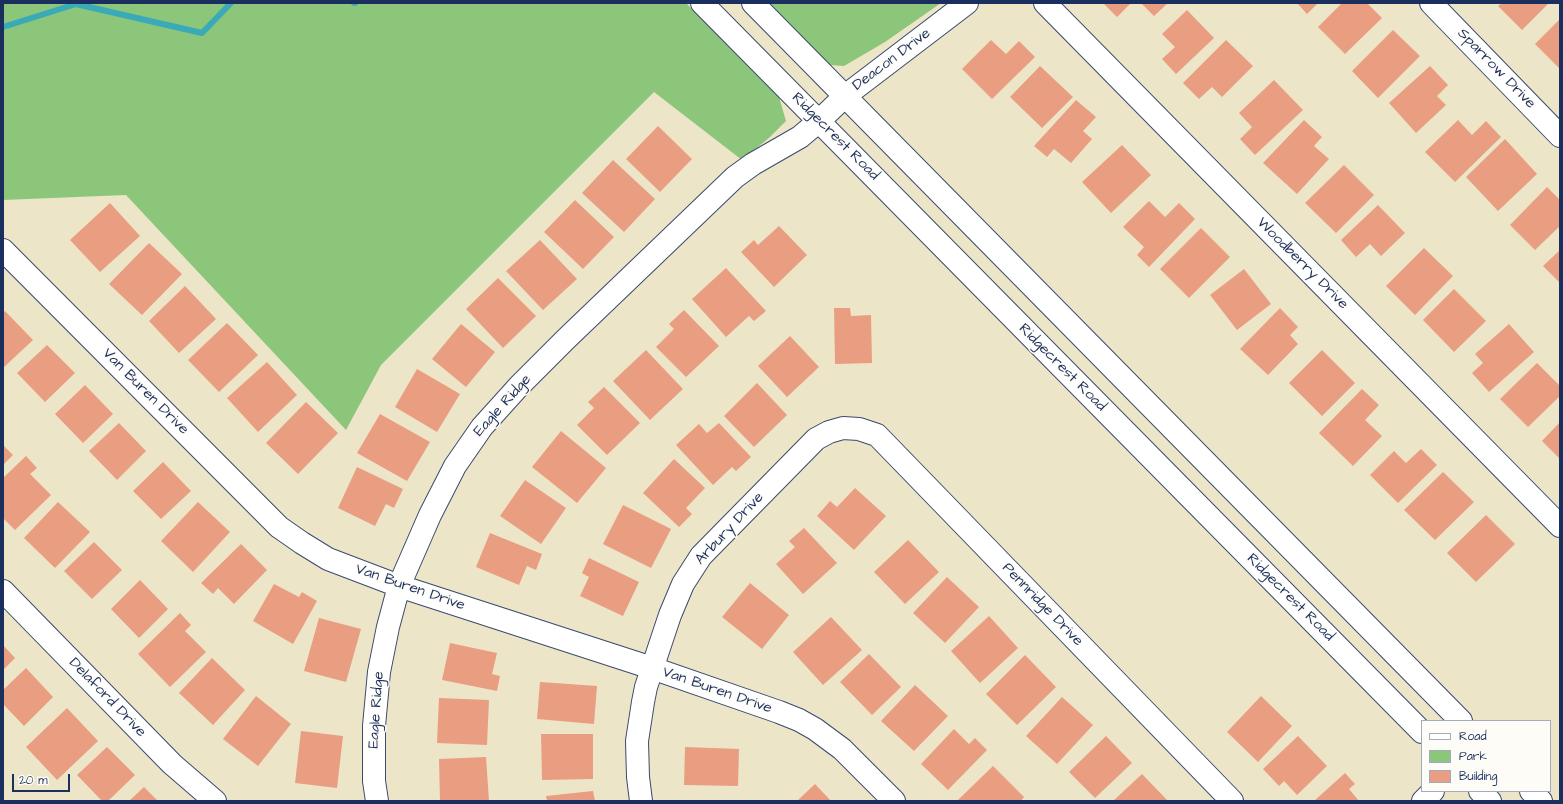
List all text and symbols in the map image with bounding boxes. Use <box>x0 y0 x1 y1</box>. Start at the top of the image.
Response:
street label: Deacon Drive <box>849 25 935 95</box>
street label: Sparrow Drive <box>1453 25 1539 113</box>
street label: Ridgecrest Road <box>787 89 883 185</box>
street label: Woodberry Drive <box>1252 214 1352 314</box>
street label: Ridgecrest Road <box>1014 320 1110 416</box>
street label: Van Buren Drive <box>98 345 192 439</box>
street label: Eagle Ridge <box>470 371 536 441</box>
street label: Arbury Drive <box>692 489 768 569</box>
street label: Ridgecrest Road <box>1242 550 1338 646</box>
street label: Pennridge Drive <box>998 560 1086 650</box>
street label: Van Buren Drive <box>353 561 467 615</box>
street label: Delaford Drive <box>65 655 149 741</box>
street label: Van Buren Drive <box>660 664 774 718</box>
street label: Eagle Ridge <box>365 671 389 749</box>
legend <box>1421 720 1551 792</box>
text: Road <box>1459 728 1487 745</box>
text: Park <box>1459 748 1487 765</box>
scale bar <box>14 766 72 792</box>
text: Building <box>1459 768 1497 785</box>
text: 20 m <box>19 772 48 789</box>

